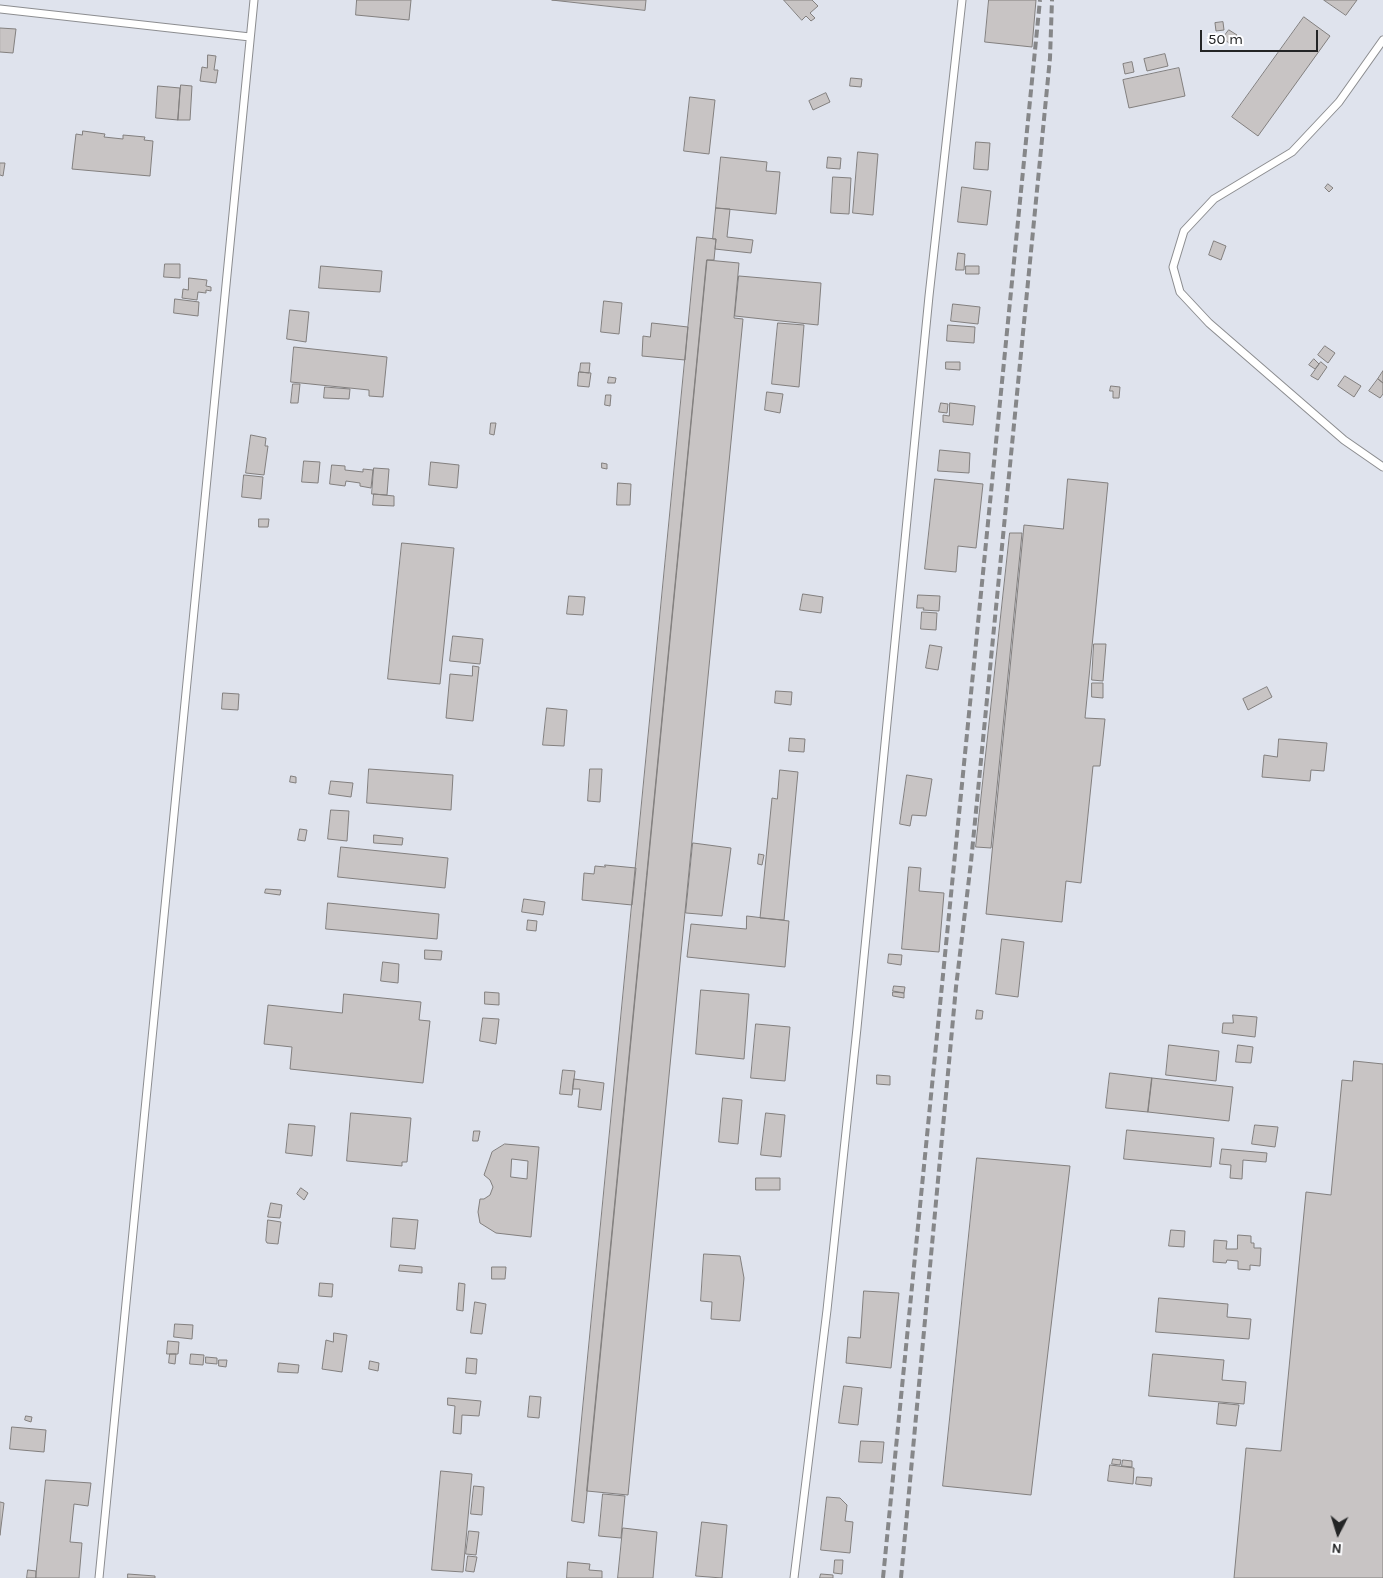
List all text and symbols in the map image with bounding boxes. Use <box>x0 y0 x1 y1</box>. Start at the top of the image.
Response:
scale bar <box>1203 20 1320 52</box>
text: 50 m <box>1208 30 1243 48</box>
north arrow <box>1313 1508 1363 1558</box>
text: N <box>1331 1540 1342 1557</box>

